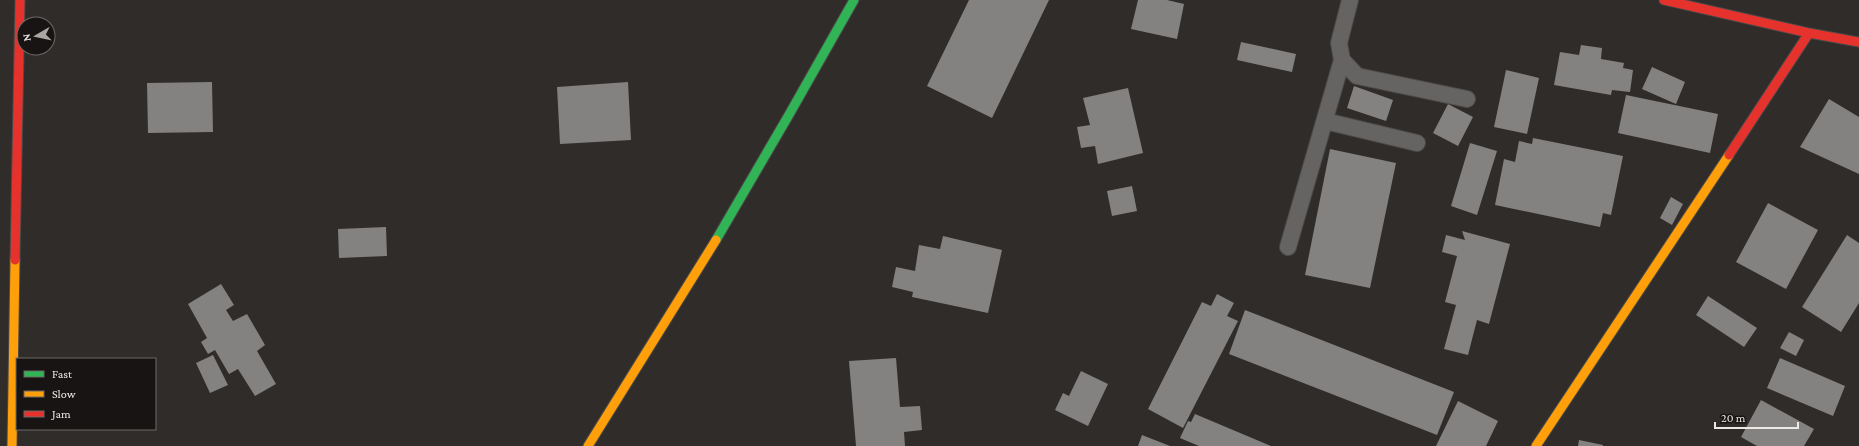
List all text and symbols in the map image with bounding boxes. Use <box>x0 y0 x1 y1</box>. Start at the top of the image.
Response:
north arrow <box>16 16 56 56</box>
text: N <box>20 32 33 42</box>
legend <box>16 358 156 430</box>
text: Fast <box>52 367 73 381</box>
text: Slow <box>52 387 76 401</box>
scale bar <box>1715 404 1798 430</box>
text: Jam <box>51 407 71 421</box>
text: 20 m <box>1721 411 1746 425</box>

